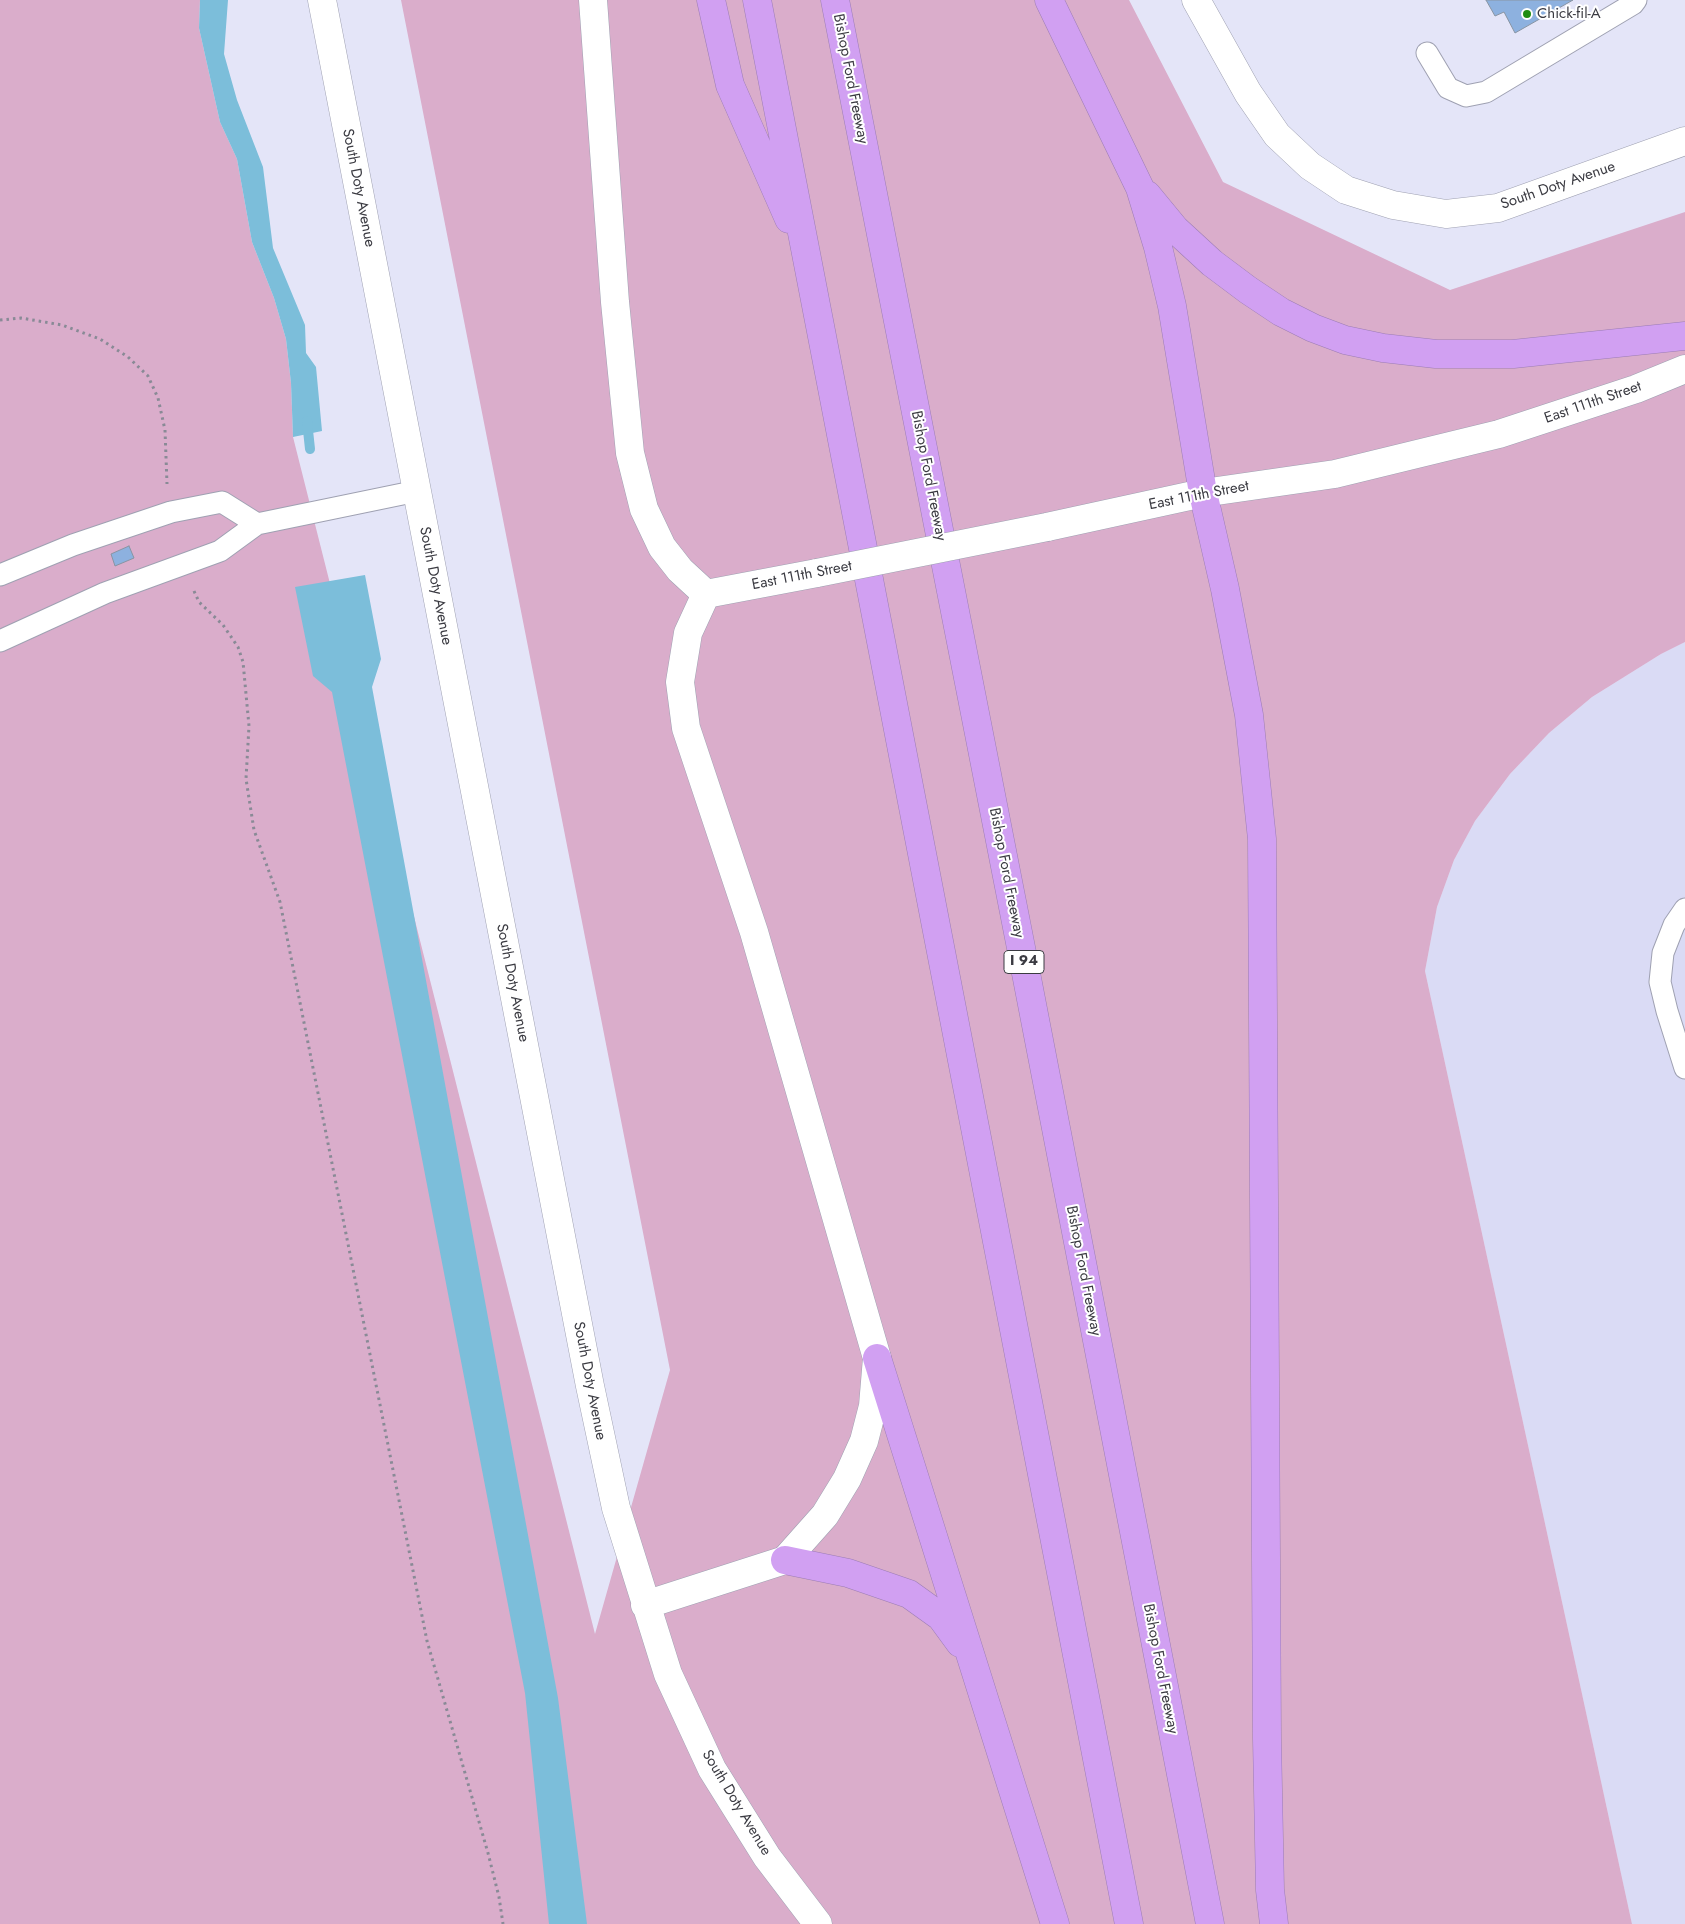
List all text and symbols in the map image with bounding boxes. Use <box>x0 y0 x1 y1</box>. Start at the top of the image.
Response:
place label: Chick-fil-A <box>1537 5 1601 23</box>
marker: Chick-fil-A <box>1521 8 1533 20</box>
street label: Bishop Ford Freeway <box>829 12 871 146</box>
street label: South Doty Avenue <box>338 127 378 249</box>
street label: South Doty Avenue <box>1498 158 1618 214</box>
street label: East 111th Street <box>1542 378 1644 428</box>
street label: Bishop Ford Freeway <box>907 409 949 543</box>
street label: East 111th Street <box>1147 477 1251 515</box>
street label: South Doty Avenue <box>415 525 455 647</box>
street label: East 111th Street <box>750 557 854 595</box>
street label: Bishop Ford Freeway <box>985 806 1027 940</box>
street label: South Doty Avenue <box>492 922 532 1044</box>
road number: I 94 <box>1004 950 1044 974</box>
street label: Bishop Ford Freeway <box>1062 1204 1104 1338</box>
street label: South Doty Avenue <box>569 1320 609 1442</box>
street label: Bishop Ford Freeway <box>1139 1602 1181 1736</box>
street label: South Doty Avenue <box>697 1747 775 1859</box>

